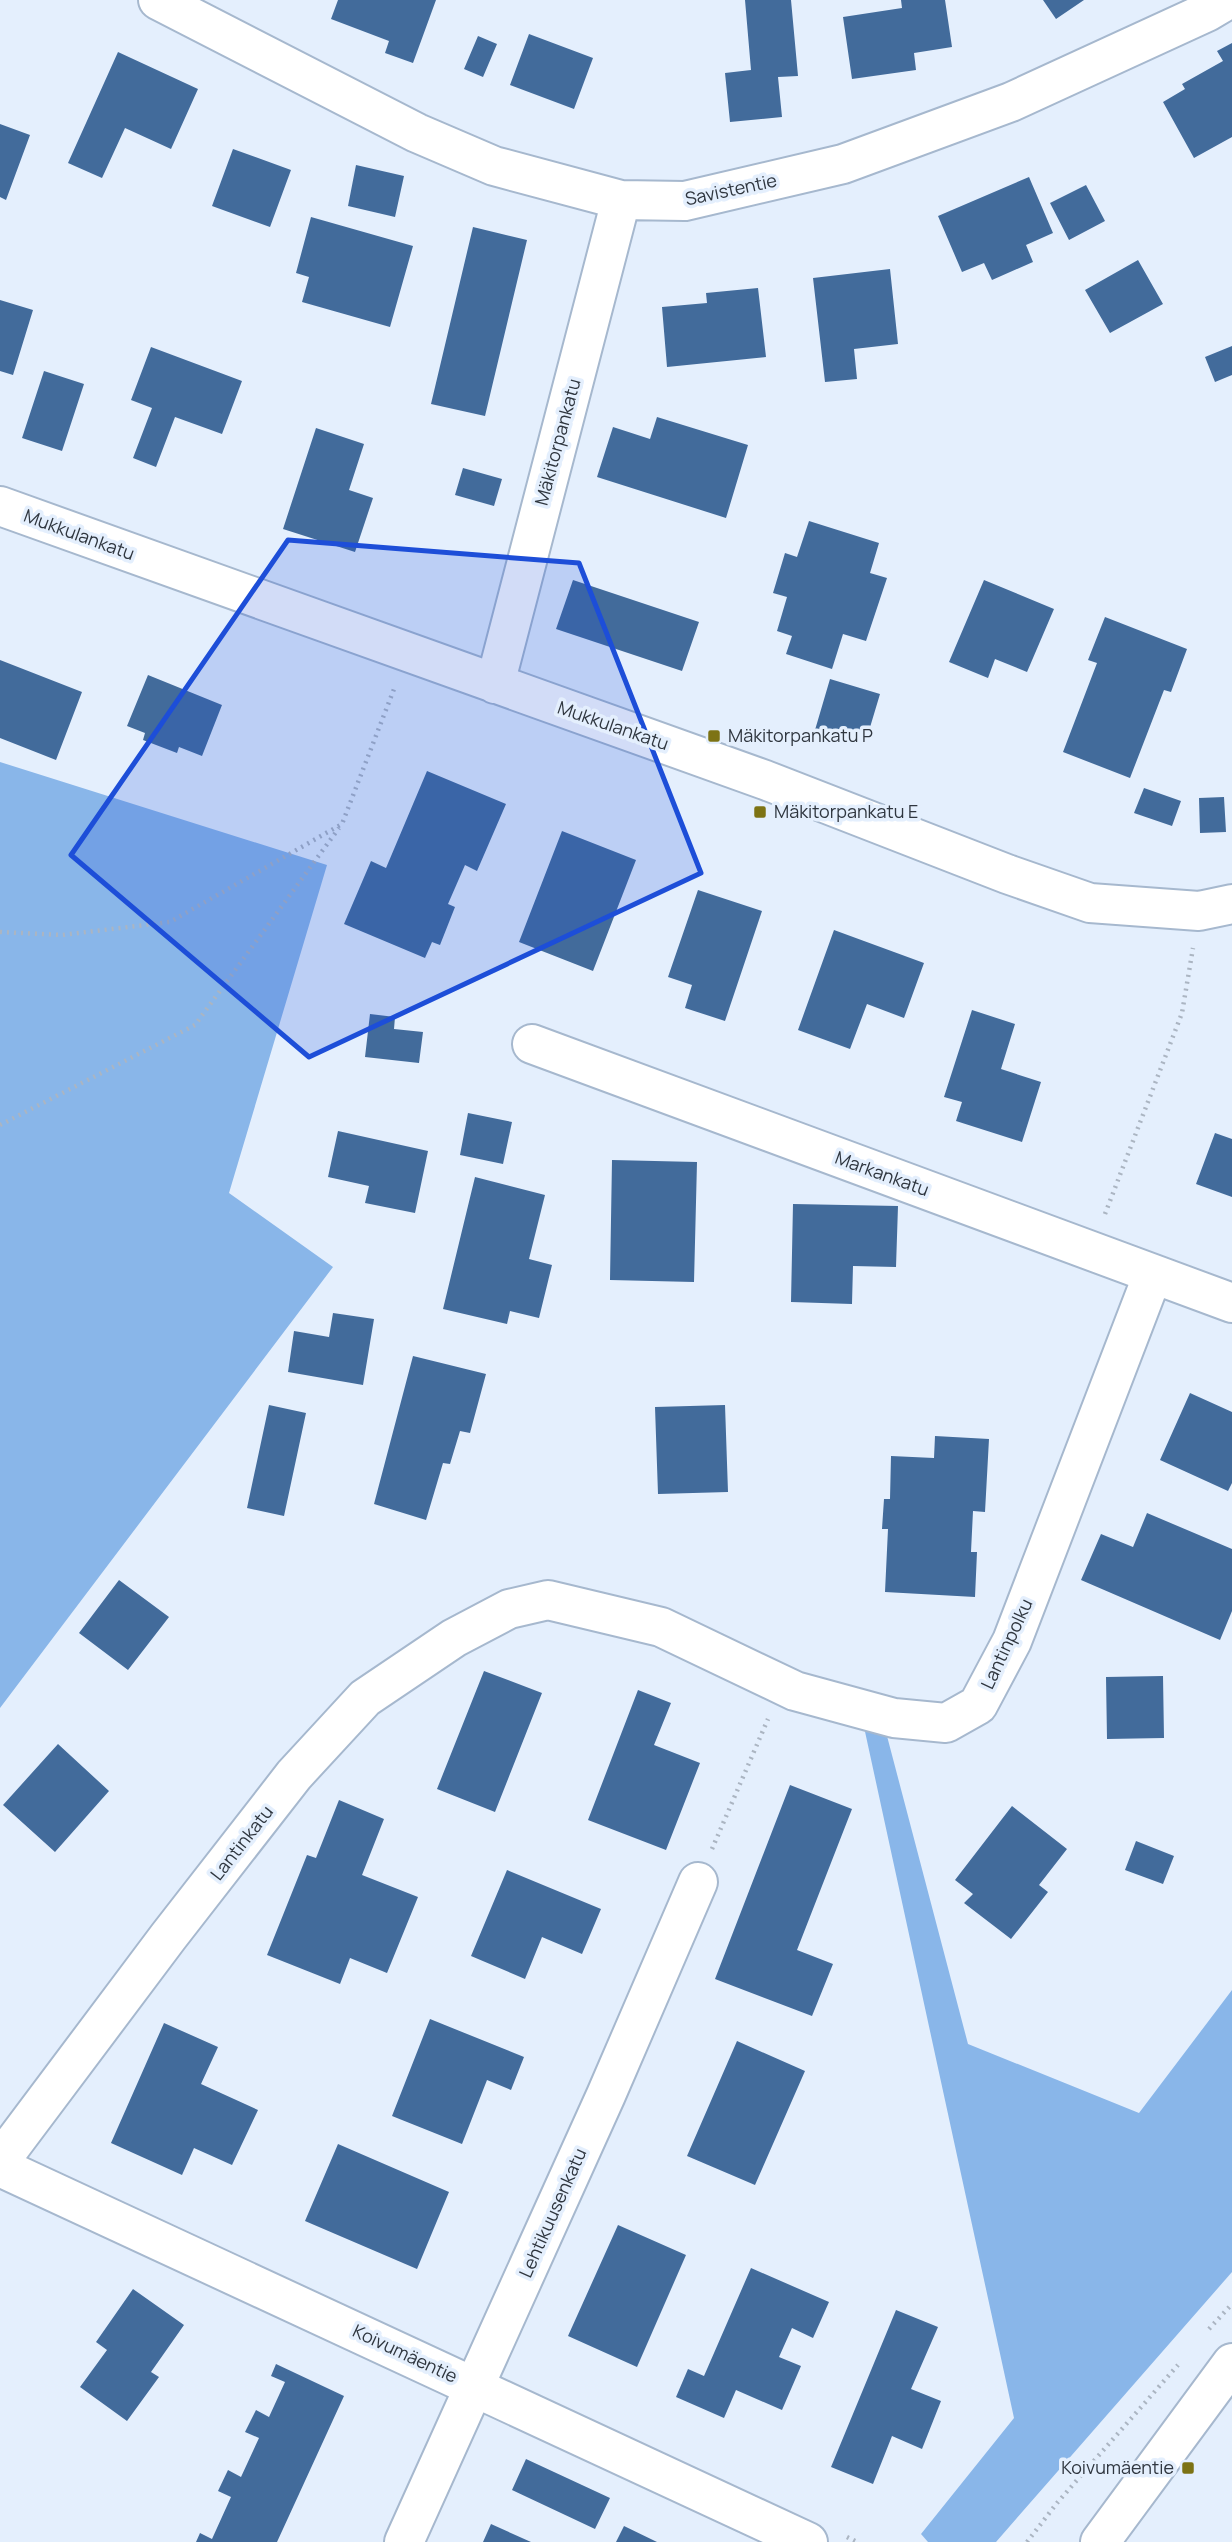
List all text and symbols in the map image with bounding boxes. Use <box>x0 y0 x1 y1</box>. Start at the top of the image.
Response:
street label: Savistentie <box>683 168 779 210</box>
street label: Mäkitorpankatu <box>529 376 586 508</box>
street label: Mukkulankatu <box>21 503 138 565</box>
street label: Mukkulankatu <box>555 695 672 755</box>
place label: Mäkitorpankatu P <box>728 723 873 747</box>
marker: Mäkitorpankatu P <box>706 728 722 744</box>
place label: Mäkitorpankatu E <box>774 799 918 823</box>
marker: Mäkitorpankatu E <box>752 804 768 820</box>
street label: Markankatu <box>832 1145 933 1201</box>
street label: Lantinpolku <box>975 1594 1037 1693</box>
street label: Lantinkatu <box>204 1800 278 1885</box>
street label: Lehtikuusenkatu <box>513 2144 591 2281</box>
street label: Koivumäentie <box>349 2318 462 2388</box>
place label: Koivumäentie <box>1061 2455 1174 2479</box>
marker: Koivumäentie <box>1180 2460 1196 2476</box>

